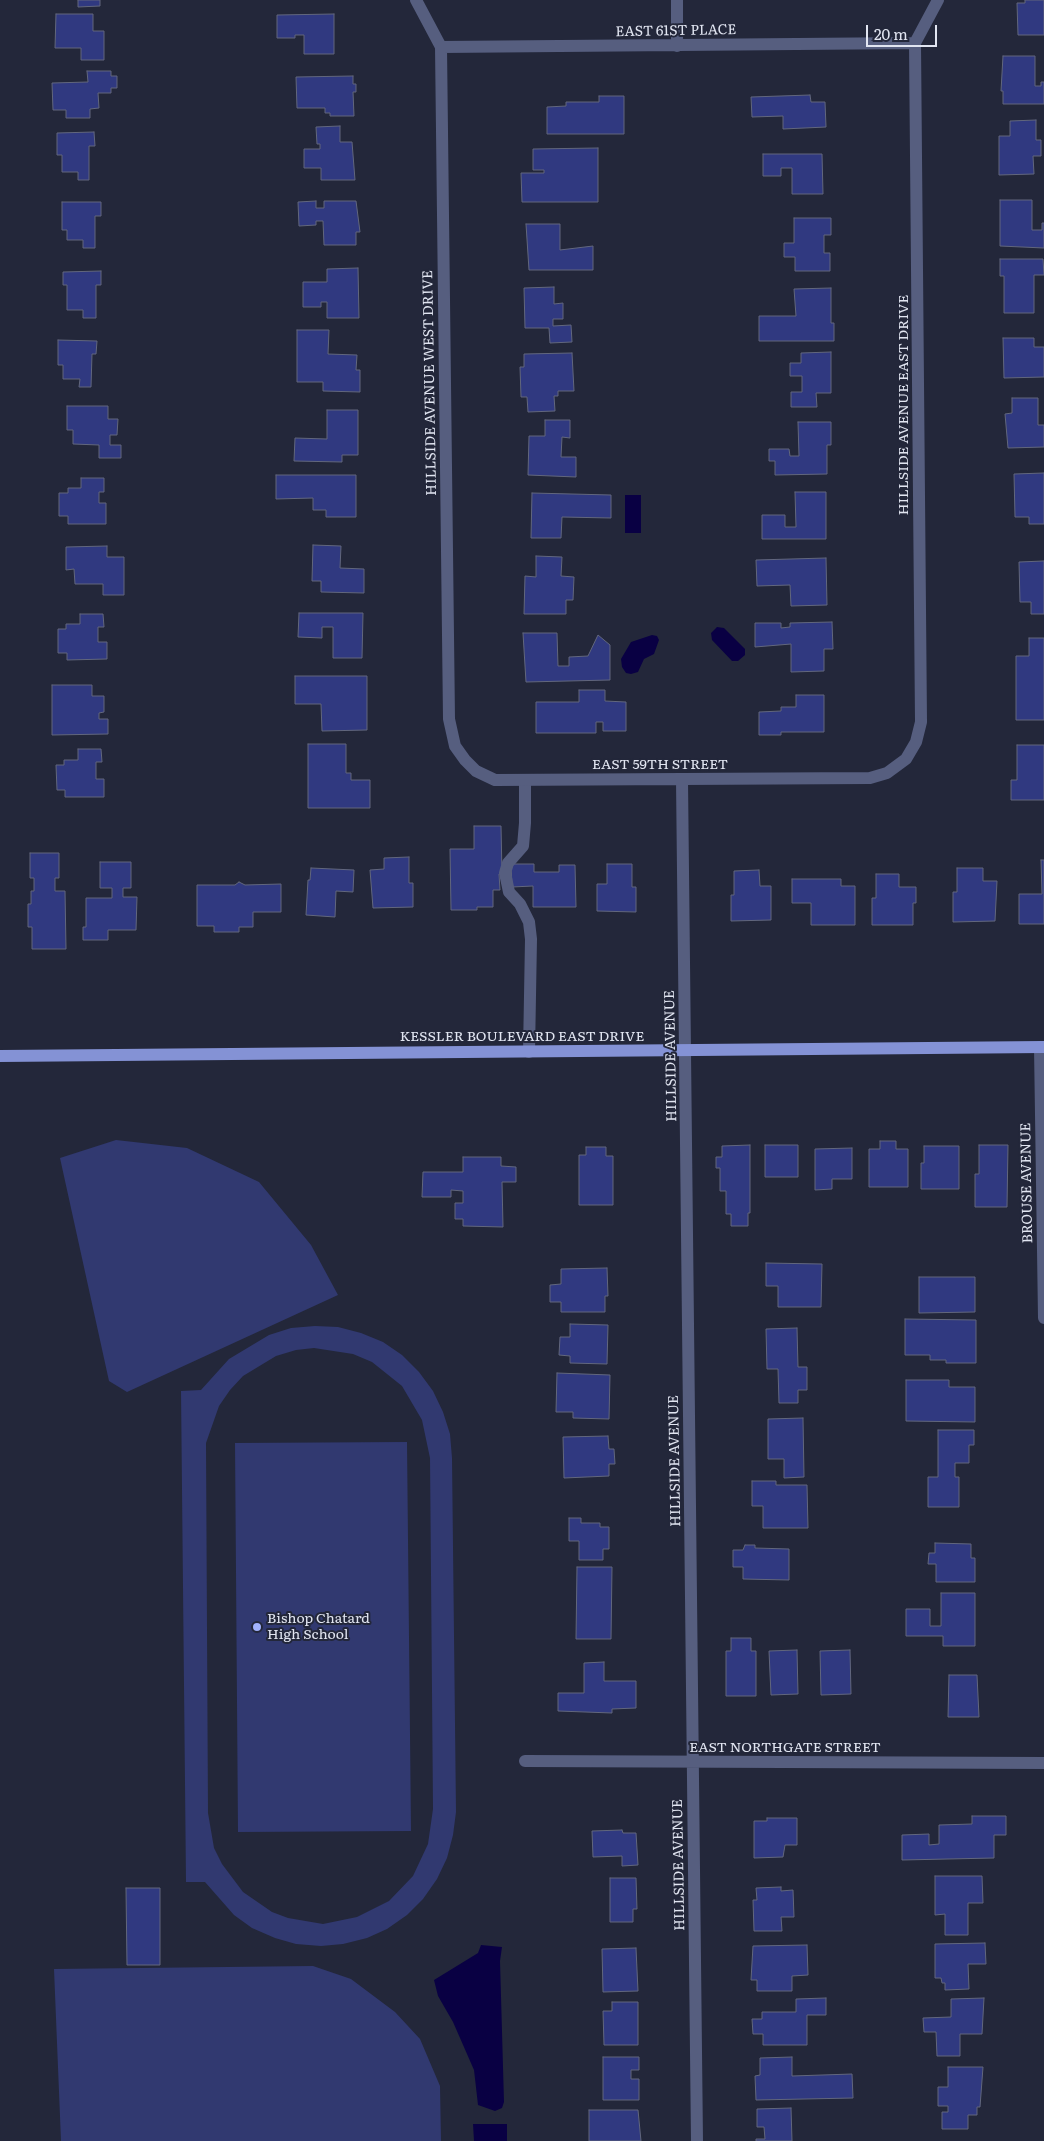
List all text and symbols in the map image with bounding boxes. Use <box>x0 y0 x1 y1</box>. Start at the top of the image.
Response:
scale bar <box>869 15 940 47</box>
street label: EAST 61ST PLACE <box>615 22 737 40</box>
text: 20 m <box>874 22 908 45</box>
street label: HILLSIDE AVENUE WEST DRIVE <box>420 270 440 496</box>
street label: HILLSIDE AVENUE EAST DRIVE <box>896 295 912 515</box>
street label: EAST 59TH STREET <box>592 757 728 773</box>
street label: HILLSIDE AVENUE <box>661 990 681 1122</box>
street label: KESSLER BOULEVARD EAST DRIVE <box>400 1029 644 1045</box>
street label: BROUSE AVENUE <box>1018 1122 1036 1244</box>
street label: HILLSIDE AVENUE <box>665 1395 685 1527</box>
place label: Bishop Chatard High School <box>267 1611 370 1644</box>
marker: Bishop Chatard High School <box>251 1621 263 1633</box>
street label: EAST NORTHGATE STREET <box>689 1740 881 1756</box>
street label: HILLSIDE AVENUE <box>669 1799 689 1931</box>

